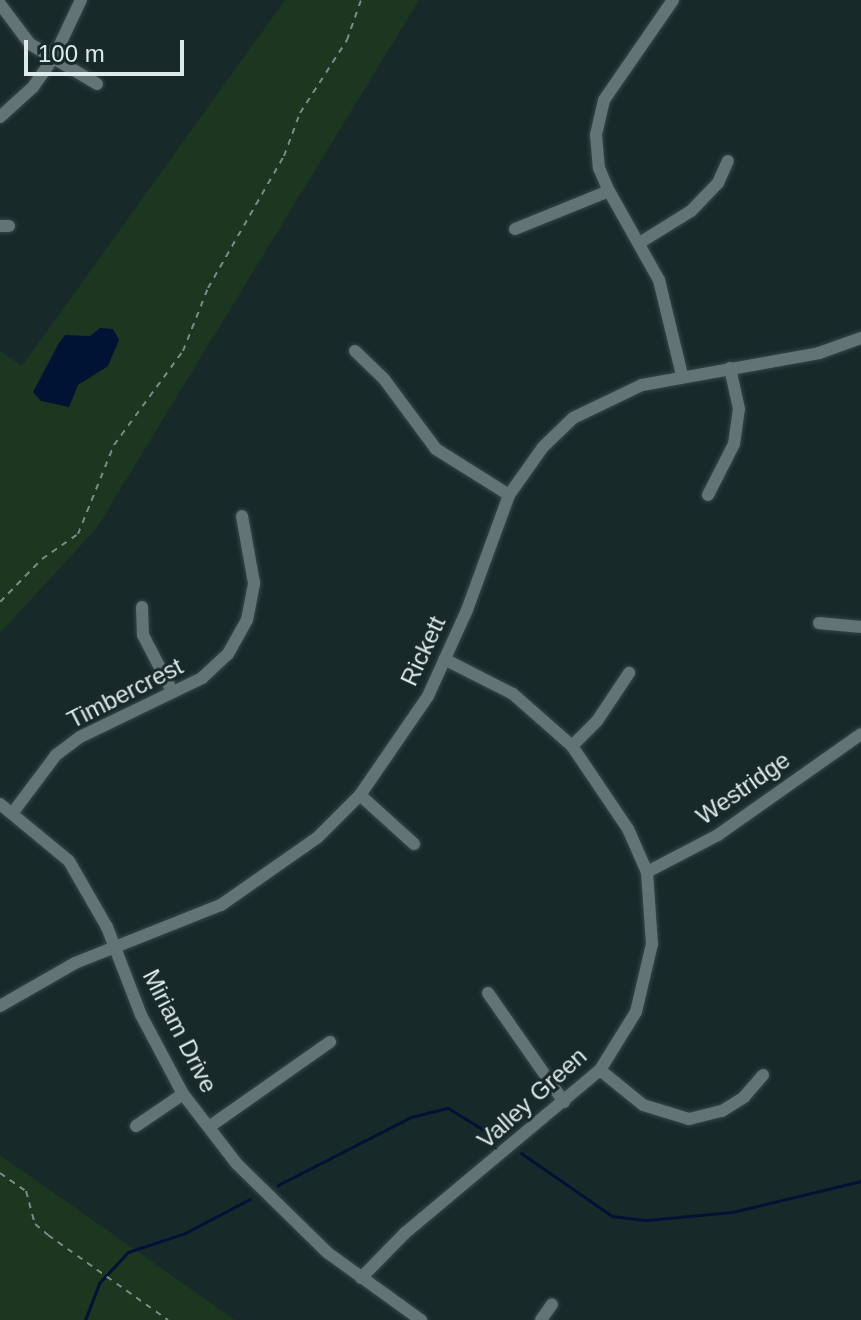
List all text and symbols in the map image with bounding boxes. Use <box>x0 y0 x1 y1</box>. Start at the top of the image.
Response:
scale bar <box>28 24 188 74</box>
text: 100 m <box>38 40 105 67</box>
street label: Rickett <box>394 612 452 690</box>
street label: Timbercrest <box>62 652 188 734</box>
street label: Westridge <box>691 745 795 831</box>
street label: Miriam Drive <box>137 964 223 1098</box>
street label: Valley Green <box>471 1041 593 1155</box>

